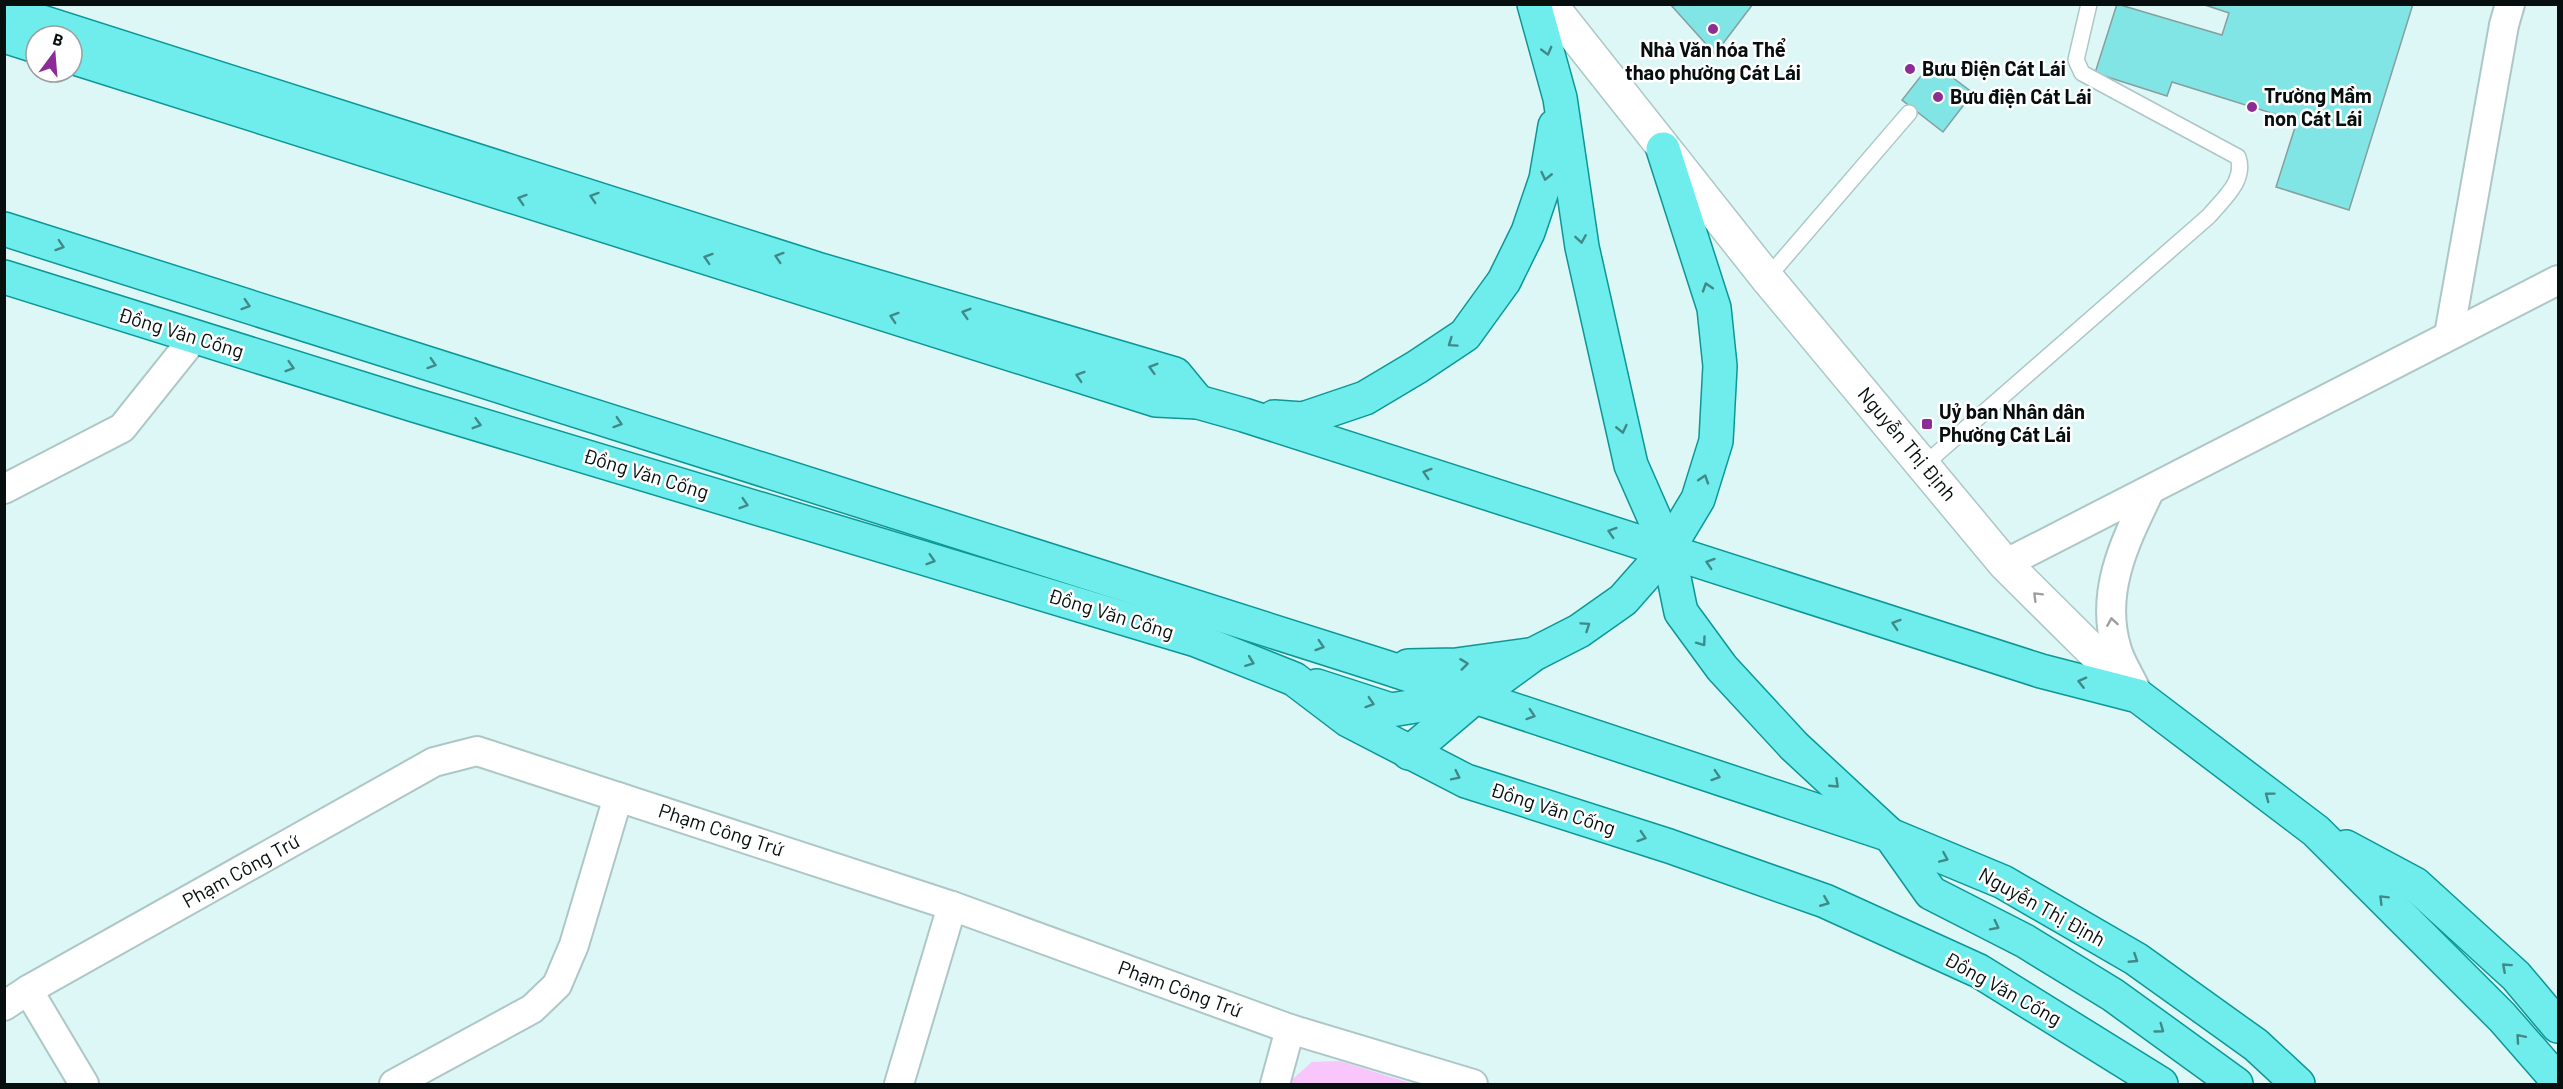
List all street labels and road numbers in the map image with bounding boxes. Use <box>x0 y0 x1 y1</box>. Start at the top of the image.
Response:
street label: Đồng Văn Cống <box>116 302 247 363</box>
street label: Nguyễn Thị Định <box>1853 382 1962 505</box>
street label: Đồng Văn Cống <box>581 443 712 504</box>
street label: Đồng Văn Cống <box>1046 583 1177 644</box>
street label: Đồng Văn Cống <box>1488 777 1619 840</box>
street label: Phạm Công Trứ <box>656 798 788 861</box>
street label: Phạm Công Trứ <box>178 828 304 912</box>
street label: Nguyễn Thị Định <box>1975 861 2110 951</box>
street label: Đồng Văn Cống <box>1941 946 2066 1030</box>
street label: Phạm Công Trứ <box>1115 955 1247 1022</box>

